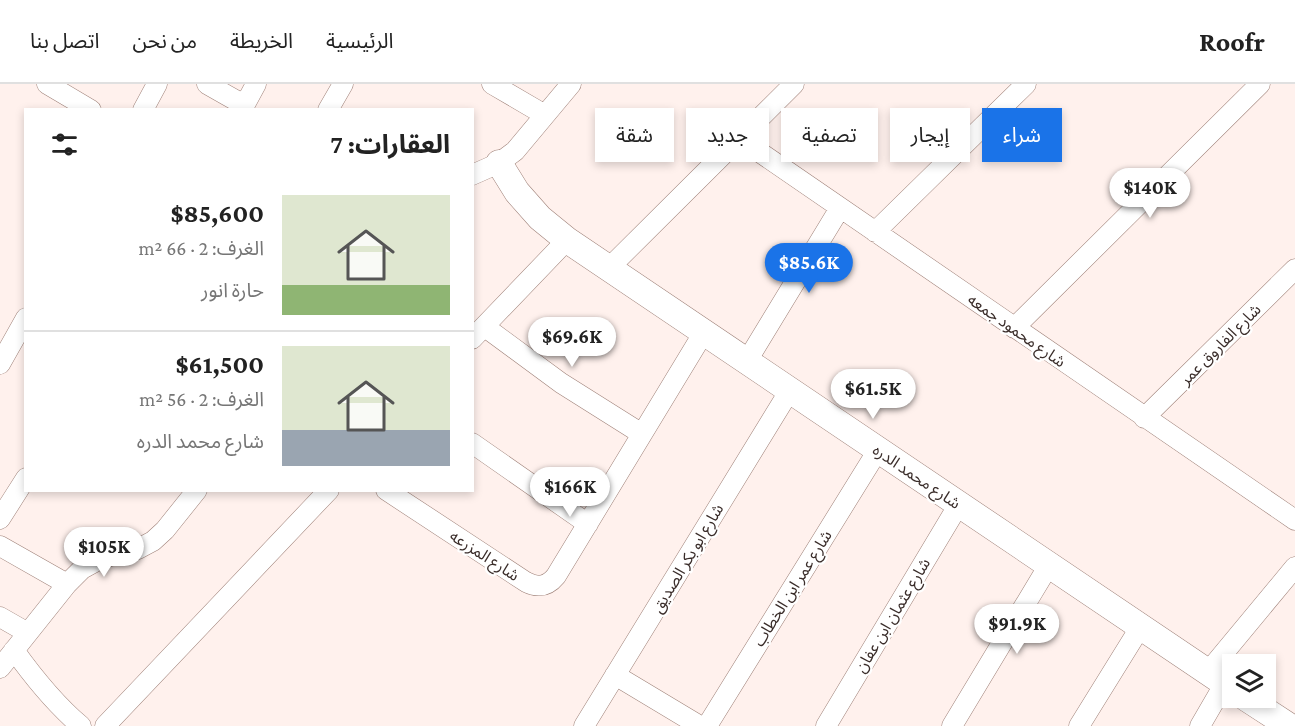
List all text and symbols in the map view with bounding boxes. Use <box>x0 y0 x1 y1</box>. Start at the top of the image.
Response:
text: Roofr <box>1199 26 1265 57</box>
text: اتصل بنا <box>30 29 99 53</box>
text: من نحن <box>132 29 197 53</box>
text: الخريطة <box>230 29 293 53</box>
text: الرئيسية <box>326 29 394 53</box>
chip: شقة <box>595 108 674 162</box>
chip: جديد <box>686 108 769 162</box>
chip: تصفية <box>781 108 878 162</box>
chip: إيجار <box>890 108 970 162</box>
chip: شراء <box>982 108 1062 162</box>
icon: filters <box>48 128 81 161</box>
text: العقارات: 7 <box>330 130 450 159</box>
pin: $140K <box>1108 168 1192 219</box>
text: $140K <box>1123 176 1177 198</box>
text: $85,600 <box>171 199 264 228</box>
icon: home <box>330 219 402 291</box>
text: الغرف: 2 · 66 m² <box>139 237 264 259</box>
pin: $85.6K <box>760 243 858 294</box>
text: $85.6K <box>779 251 839 273</box>
text: حارة انور <box>201 279 264 301</box>
street label: شارع محمود جمعه <box>962 290 1069 374</box>
street label: شارع الفاروق عمر <box>1176 301 1267 392</box>
pin: $69.6K <box>523 317 621 368</box>
text: $69.6K <box>542 325 602 347</box>
text: $61,500 <box>176 350 264 379</box>
pin: $61.5K <box>824 369 922 420</box>
icon: home <box>330 370 402 442</box>
text: $61.5K <box>845 377 901 399</box>
text: الغرف: 2 · 56 m² <box>139 388 264 410</box>
text: شارع محمد الدره <box>137 430 264 452</box>
street label: شارع محمد الدره <box>868 441 964 515</box>
pin: $166K <box>528 467 612 518</box>
text: $166K <box>544 475 596 497</box>
street label: شارع ابو بكر الصديق <box>648 501 730 618</box>
pin: $105K <box>62 527 146 578</box>
street label: شارع المزرعه <box>445 527 523 587</box>
street label: شارع عمر ابن الخطاب <box>750 527 838 652</box>
text: $105K <box>78 535 130 557</box>
street label: شارع عثمان ابن عفان <box>852 555 937 678</box>
pin: $91.9K <box>968 604 1066 655</box>
text: $91.9K <box>988 612 1046 634</box>
map controls <box>1222 654 1276 708</box>
button: layers <box>1222 654 1276 708</box>

